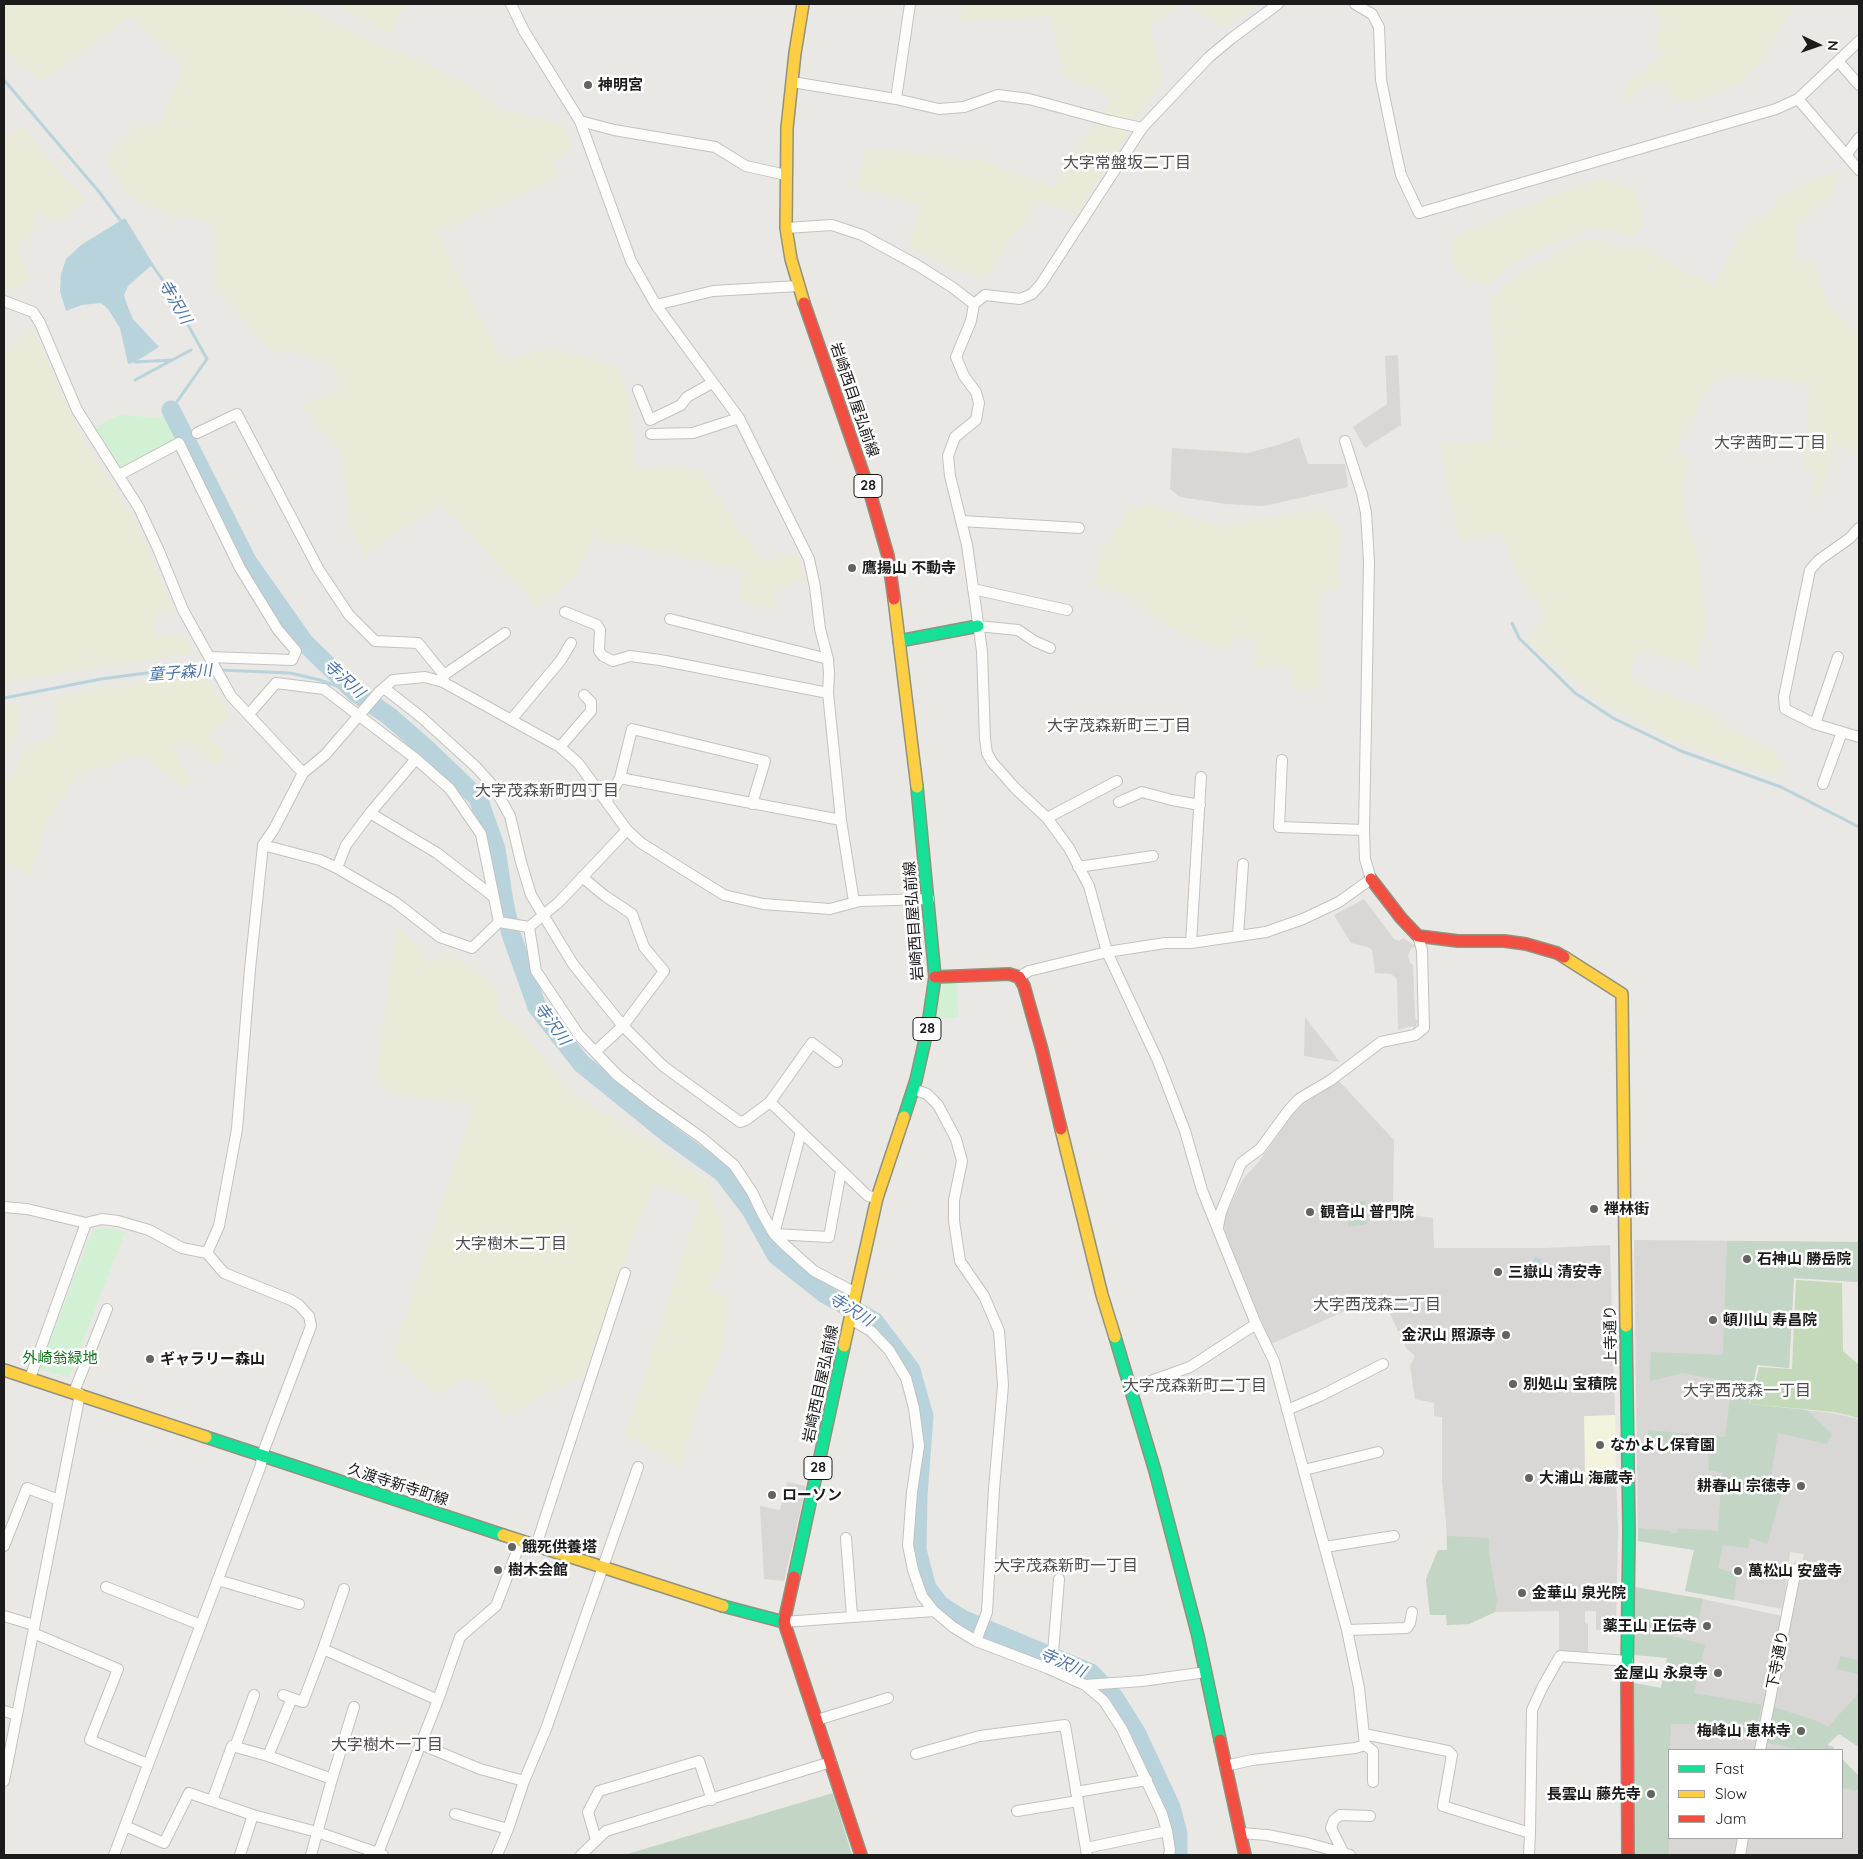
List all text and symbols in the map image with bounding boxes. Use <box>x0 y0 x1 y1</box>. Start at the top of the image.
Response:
north arrow <box>1793 20 1843 70</box>
text: N <box>1824 40 1842 51</box>
place label: 神明宮 <box>598 76 643 94</box>
marker: 神明宮 <box>582 79 594 91</box>
district label: 大字常盤坂二丁目 <box>1063 153 1191 173</box>
water label: 寺沢川 <box>155 276 195 328</box>
street label: 岩崎西目屋弘前線 <box>826 340 882 460</box>
district label: 大字茜町二丁目 <box>1714 433 1826 453</box>
road number: 28 <box>854 474 882 498</box>
place label: 鷹揚山 不動寺 <box>862 559 956 577</box>
marker: 鷹揚山 不動寺 <box>846 562 858 574</box>
water label: 寺沢川 <box>320 656 368 702</box>
water label: 童子森川 <box>147 661 213 685</box>
district label: 大字茂森新町三丁目 <box>1047 716 1191 736</box>
district label: 大字茂森新町四丁目 <box>475 781 619 801</box>
street label: 岩崎西目屋弘前線 <box>901 861 927 981</box>
water label: 寺沢川 <box>530 999 574 1049</box>
road number: 28 <box>913 1018 941 1040</box>
place label: 禅林街 <box>1604 1200 1649 1218</box>
place label: 観音山 普門院 <box>1320 1203 1414 1221</box>
marker: 禅林街 <box>1588 1203 1600 1215</box>
marker: 観音山 普門院 <box>1304 1206 1316 1218</box>
district label: 大字樹木二丁目 <box>455 1234 567 1254</box>
place label: 石神山 勝岳院 <box>1757 1250 1851 1268</box>
marker: 石神山 勝岳院 <box>1741 1253 1753 1265</box>
place label: 三嶽山 清安寺 <box>1508 1263 1602 1281</box>
marker: 三嶽山 清安寺 <box>1492 1266 1504 1278</box>
water label: 寺沢川 <box>826 1289 876 1331</box>
district label: 大字西茂森二丁目 <box>1313 1295 1441 1315</box>
street label: 上寺通り <box>1601 1305 1621 1365</box>
place label: 頓川山 寿昌院 <box>1723 1311 1817 1329</box>
marker: 頓川山 寿昌院 <box>1707 1314 1719 1326</box>
street label: 岩崎西目屋弘前線 <box>800 1323 842 1445</box>
place label: 金沢山 照源寺 <box>1402 1326 1496 1344</box>
marker: 金沢山 照源寺 <box>1500 1329 1512 1341</box>
park label: 外崎翁緑地 <box>23 1349 97 1367</box>
place label: ギャラリー森山 <box>160 1350 265 1368</box>
marker: ギャラリー森山 <box>144 1353 156 1365</box>
place label: 別処山 宝積院 <box>1523 1375 1617 1393</box>
district label: 大字茂森新町二丁目 <box>1123 1376 1267 1396</box>
marker: 別処山 宝積院 <box>1507 1378 1519 1390</box>
district label: 大字西茂森一丁目 <box>1683 1381 1811 1401</box>
place label: なかよし保育園 <box>1610 1436 1715 1454</box>
marker: なかよし保育園 <box>1594 1439 1606 1451</box>
road number: 28 <box>804 1456 832 1480</box>
street label: 久渡寺新寺町線 <box>345 1460 451 1510</box>
place label: 大浦山 海蔵寺 <box>1539 1469 1633 1487</box>
marker: 大浦山 海蔵寺 <box>1523 1472 1535 1484</box>
place label: 耕春山 宗徳寺 <box>1697 1477 1791 1495</box>
marker: 耕春山 宗徳寺 <box>1795 1480 1807 1492</box>
place label: ローソン <box>782 1486 842 1504</box>
marker: ローソン <box>766 1489 778 1501</box>
place label: 餓死供養塔 <box>522 1538 597 1556</box>
marker: 餓死供養塔 <box>506 1541 518 1553</box>
district label: 大字茂森新町一丁目 <box>994 1556 1138 1576</box>
place label: 樹木会館 <box>508 1561 568 1579</box>
place label: 萬松山 安盛寺 <box>1748 1562 1842 1580</box>
marker: 樹木会館 <box>492 1564 504 1576</box>
marker: 萬松山 安盛寺 <box>1732 1565 1744 1577</box>
place label: 金華山 泉光院 <box>1532 1584 1626 1602</box>
marker: 金華山 泉光院 <box>1516 1587 1528 1599</box>
place label: 薬王山 正伝寺 <box>1603 1617 1697 1635</box>
marker: 薬王山 正伝寺 <box>1701 1620 1713 1632</box>
street label: 下寺通り <box>1763 1629 1793 1691</box>
water label: 寺沢川 <box>1037 1644 1089 1682</box>
place label: 金屋山 永泉寺 <box>1614 1664 1708 1682</box>
marker: 金屋山 永泉寺 <box>1712 1667 1724 1679</box>
place label: 梅峰山 恵林寺 <box>1697 1722 1791 1740</box>
marker: 梅峰山 恵林寺 <box>1795 1725 1807 1737</box>
district label: 大字樹木一丁目 <box>331 1735 443 1755</box>
legend <box>1668 1749 1843 1839</box>
text: Fast <box>1715 1759 1744 1778</box>
text: Slow <box>1715 1784 1747 1803</box>
place label: 長雲山 藤先寺 <box>1547 1785 1641 1803</box>
marker: 長雲山 藤先寺 <box>1645 1788 1657 1800</box>
text: Jam <box>1715 1809 1746 1828</box>

